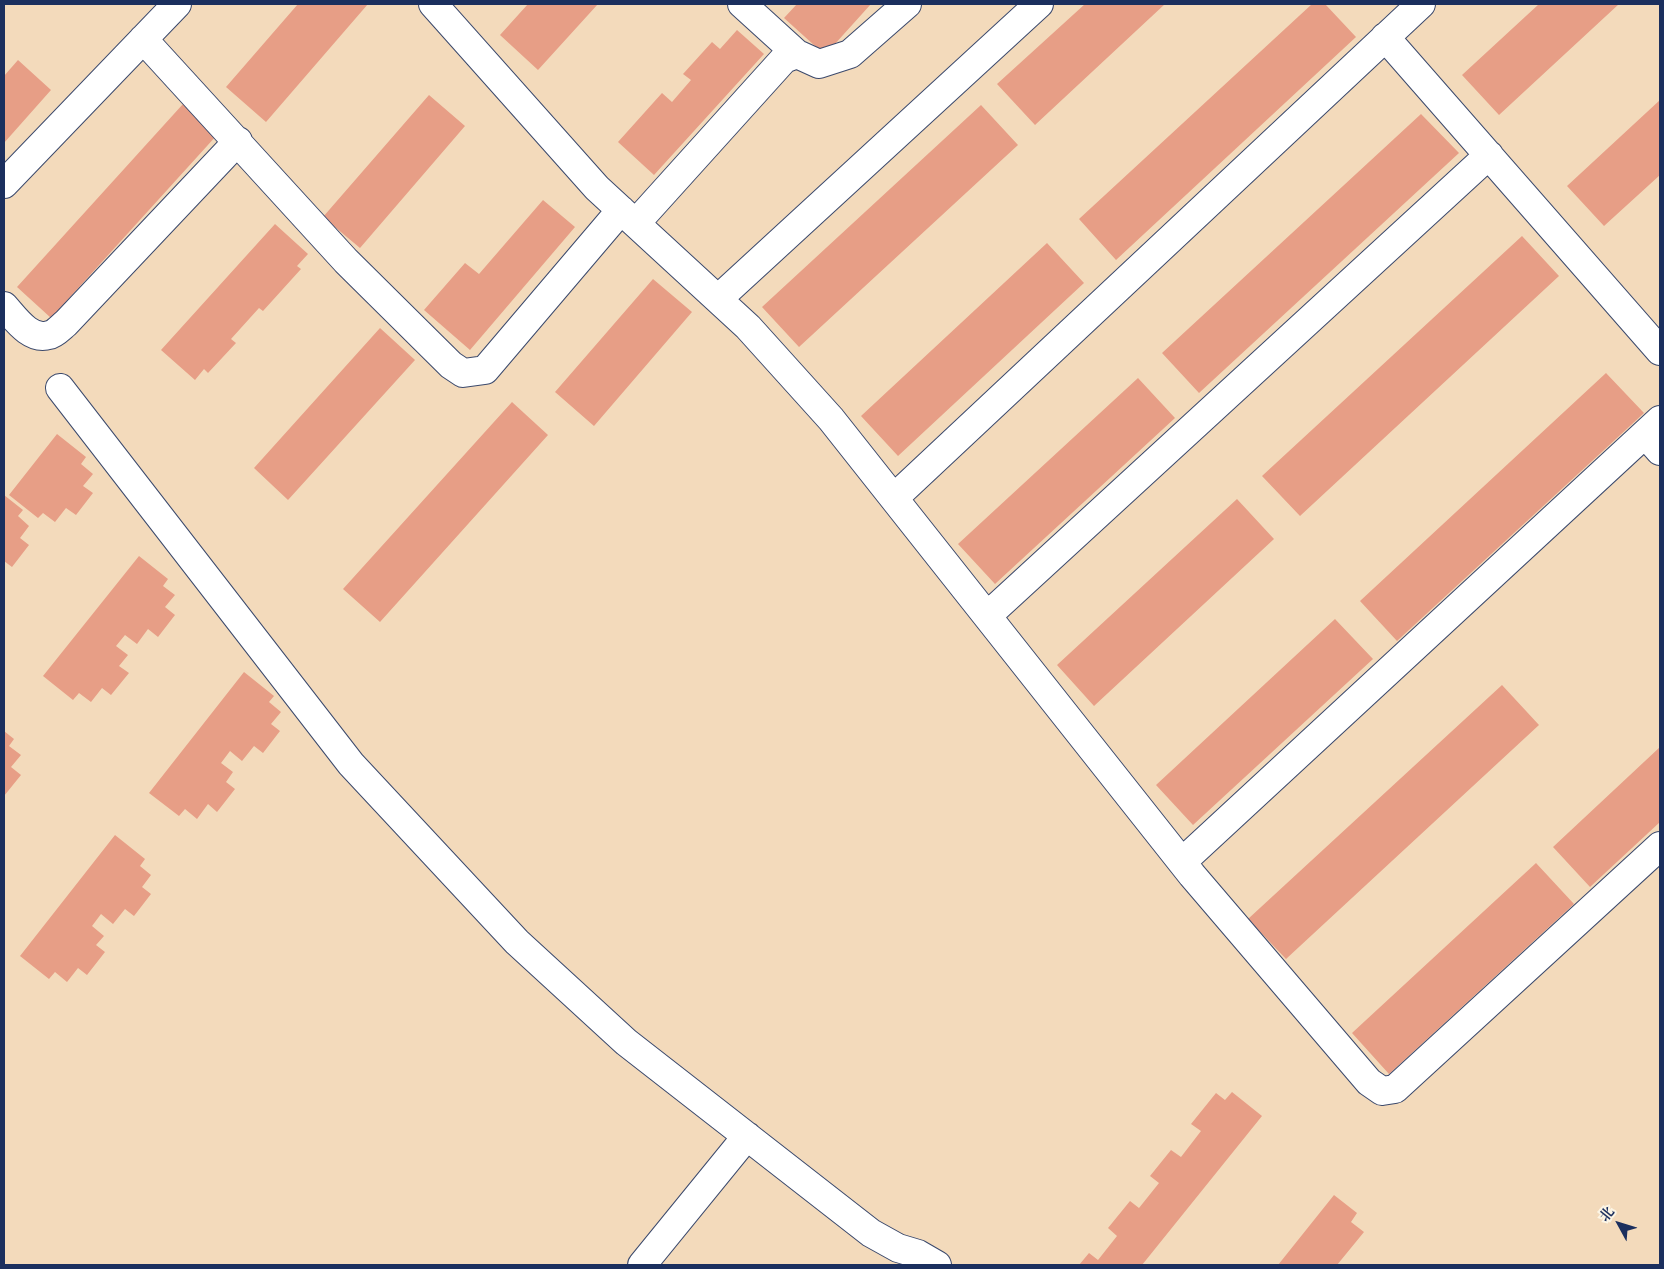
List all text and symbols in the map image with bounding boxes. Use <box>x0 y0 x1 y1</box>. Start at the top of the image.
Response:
north arrow <box>1594 1199 1644 1249</box>
text: 北 <box>1596 1203 1618 1225</box>

